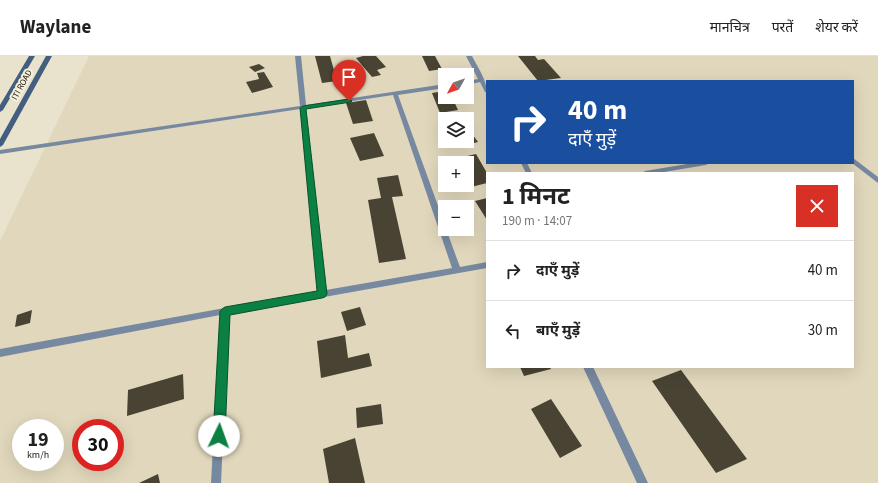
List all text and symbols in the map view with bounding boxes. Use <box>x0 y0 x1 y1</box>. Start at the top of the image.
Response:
text: Waylane <box>20 14 91 41</box>
text: मानचित्र <box>710 18 750 38</box>
text: परतें <box>772 18 793 38</box>
text: शेयर करें <box>815 18 858 38</box>
pin <box>332 60 366 101</box>
icon: arrive <box>338 66 360 88</box>
street label: ITI ROAD <box>8 67 36 102</box>
north arrow <box>438 68 474 104</box>
map controls <box>438 68 474 236</box>
text: 40 m <box>568 90 627 130</box>
icon: right <box>502 96 554 148</box>
button: layers <box>438 112 474 148</box>
text: दाएँ मुड़ें <box>568 127 616 152</box>
button: + <box>438 156 474 192</box>
text: 1 मिनट <box>502 179 570 214</box>
button: close <box>796 185 838 227</box>
button: − <box>438 200 474 236</box>
text: 190 m · 14:07 <box>502 212 572 230</box>
icon: right <box>502 260 524 282</box>
text: दाएँ मुड़ें <box>536 260 579 281</box>
text: 40 m <box>808 260 838 281</box>
icon: left <box>502 320 524 342</box>
text: बाएँ मुड़ें <box>536 320 580 341</box>
text: 30 m <box>808 320 838 341</box>
position arrow <box>198 415 240 457</box>
speed limit sign: 30 <box>72 419 124 471</box>
text: 19 <box>27 426 49 454</box>
text: km/h <box>27 448 49 462</box>

